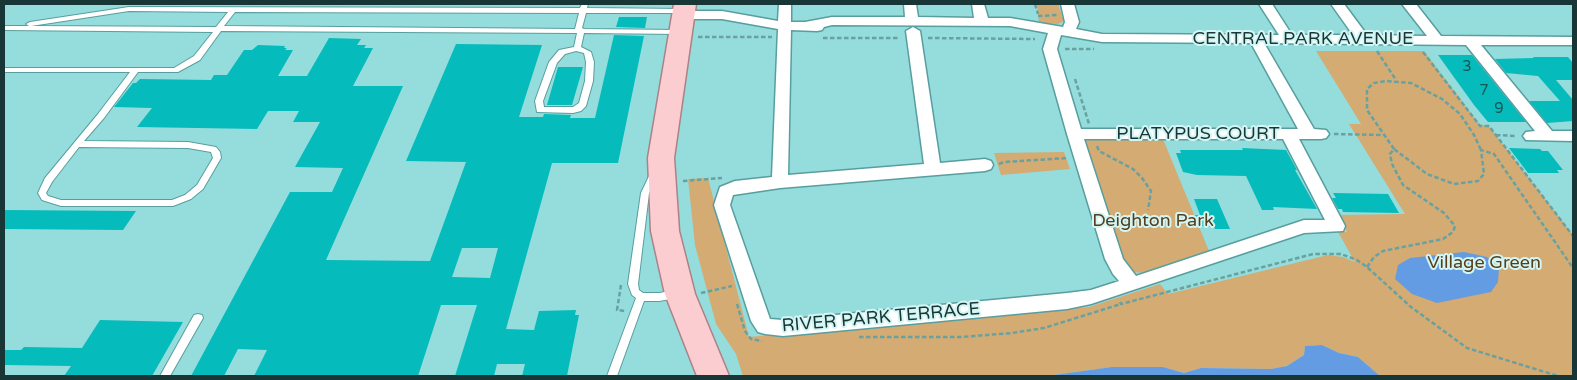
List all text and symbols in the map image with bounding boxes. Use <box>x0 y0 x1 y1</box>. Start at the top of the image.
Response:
street label: CENTRAL PARK AVENUE <box>1192 28 1414 50</box>
house number: 3 <box>1462 58 1472 76</box>
house number: 7 <box>1479 82 1489 100</box>
house number: 9 <box>1494 100 1504 118</box>
street label: PLATYPUS COURT <box>1116 123 1280 145</box>
park label: Deighton Park <box>1092 210 1214 232</box>
park label: Village Green <box>1427 252 1541 274</box>
street label: RIVER PARK TERRACE <box>781 299 981 337</box>

